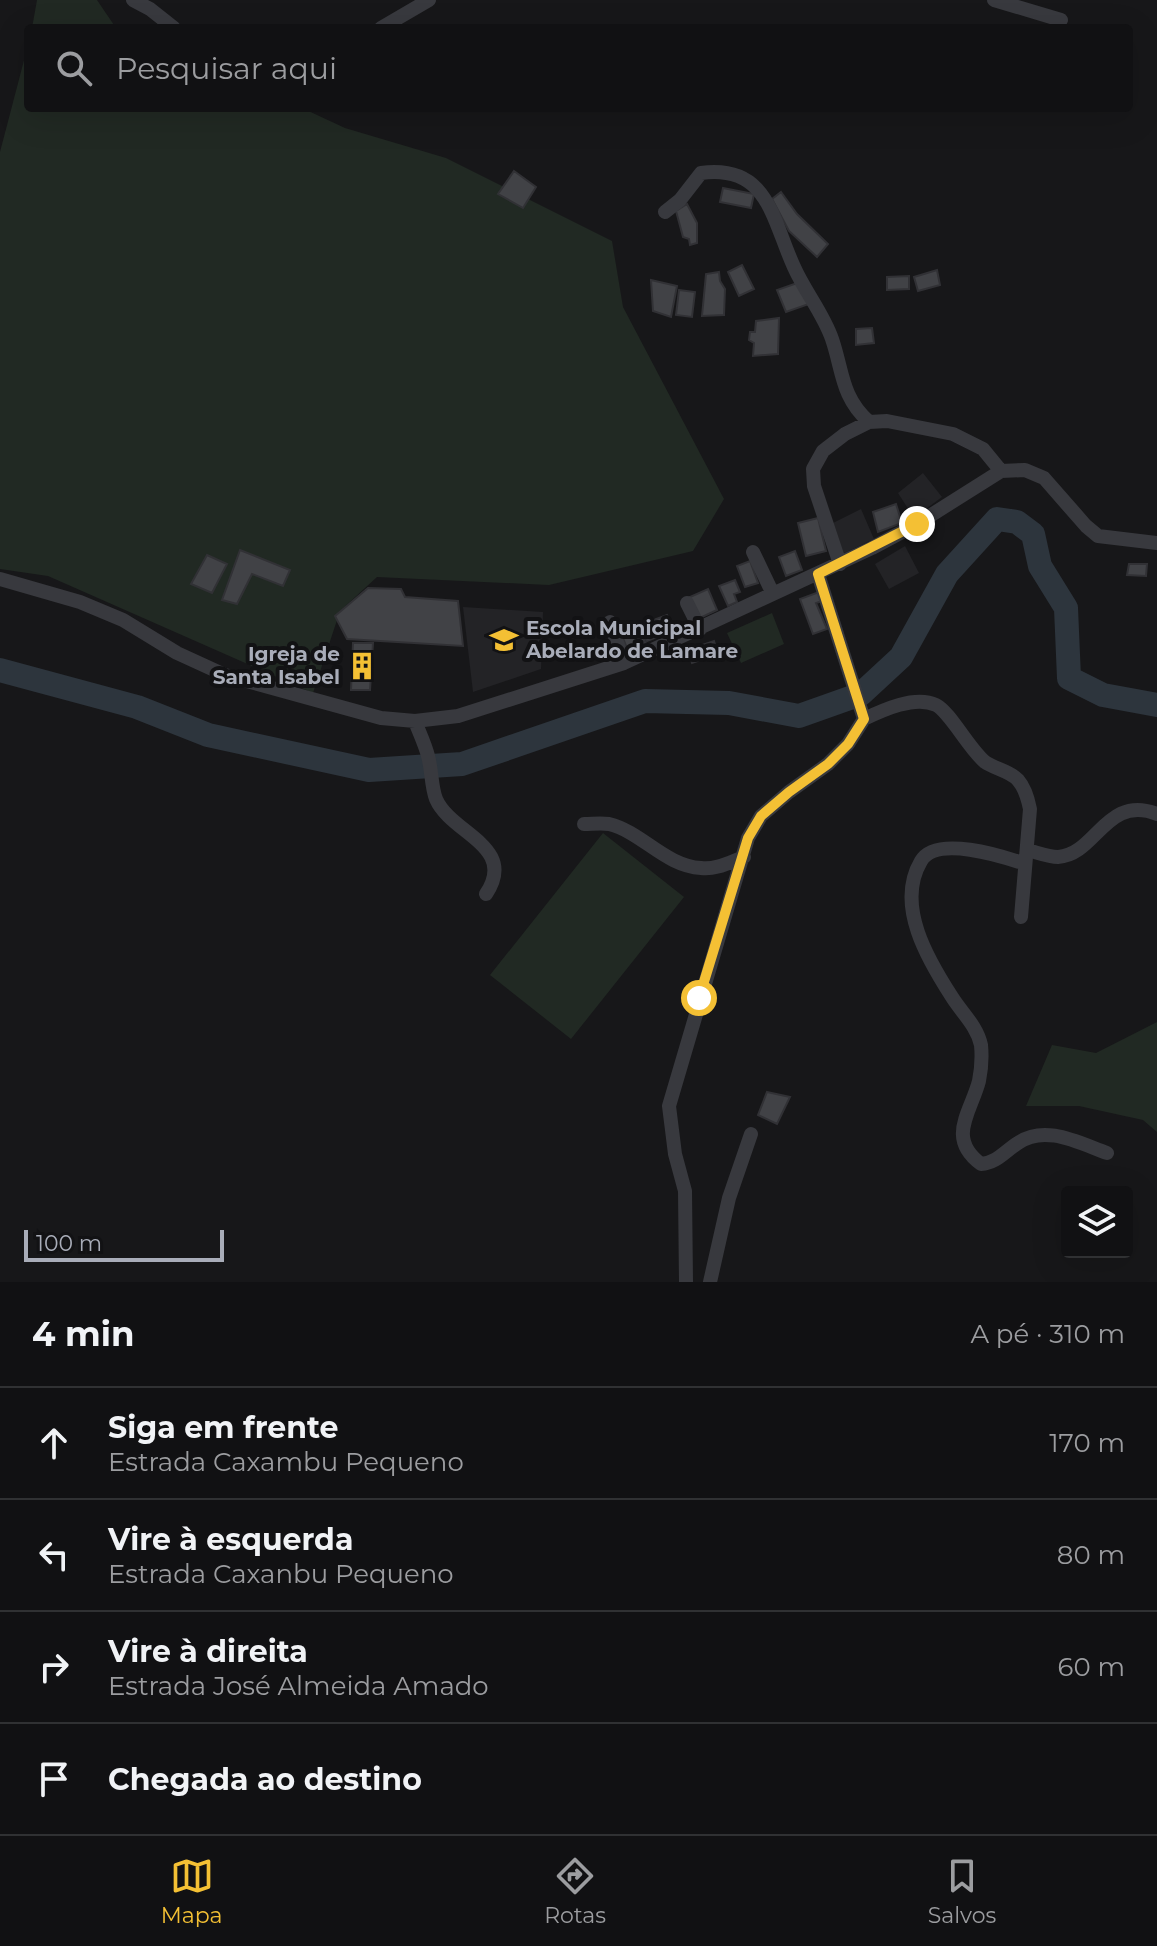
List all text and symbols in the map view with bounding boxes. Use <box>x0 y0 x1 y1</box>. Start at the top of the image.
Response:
search box <box>24 24 1133 112</box>
icon: search <box>52 46 96 90</box>
text: Pesquisar aqui <box>116 50 337 87</box>
route end <box>899 506 935 542</box>
place label: Escola Municipal Abelardo de Lamare <box>525 616 738 663</box>
school or university icon: Escola Municipal Abelardo de Lamare <box>489 625 519 655</box>
place label: Igreja de Santa Isabel <box>213 642 340 689</box>
building icon: Igreja de Santa Isabel <box>347 651 377 681</box>
route start <box>681 980 717 1016</box>
map controls <box>1061 1186 1133 1258</box>
button: layers <box>1061 1186 1133 1258</box>
scale bar <box>24 1226 224 1262</box>
text: 100 m <box>36 1230 102 1257</box>
text: 4 min <box>32 1313 134 1355</box>
text: A pé · 310 m <box>970 1318 1125 1350</box>
text: Siga em frente <box>108 1409 338 1446</box>
icon: ahead <box>32 1421 76 1465</box>
text: 170 m <box>1049 1427 1125 1459</box>
text: Estrada Caxambu Pequeno <box>108 1446 464 1478</box>
text: Vire à esquerda <box>108 1521 353 1558</box>
icon: left <box>32 1533 76 1577</box>
text: 80 m <box>1057 1539 1125 1571</box>
text: Estrada Caxanbu Pequeno <box>108 1558 454 1590</box>
text: Vire à direita <box>108 1633 308 1670</box>
icon: right <box>32 1645 76 1689</box>
text: 60 m <box>1058 1651 1125 1683</box>
text: Estrada José Almeida Amado <box>108 1670 489 1702</box>
icon: arrive <box>32 1757 76 1801</box>
text: Chegada ao destino <box>108 1761 422 1798</box>
tab: Mapa <box>161 1854 223 1929</box>
tab: Rotas <box>544 1854 606 1929</box>
tab: Salvos <box>928 1854 996 1929</box>

